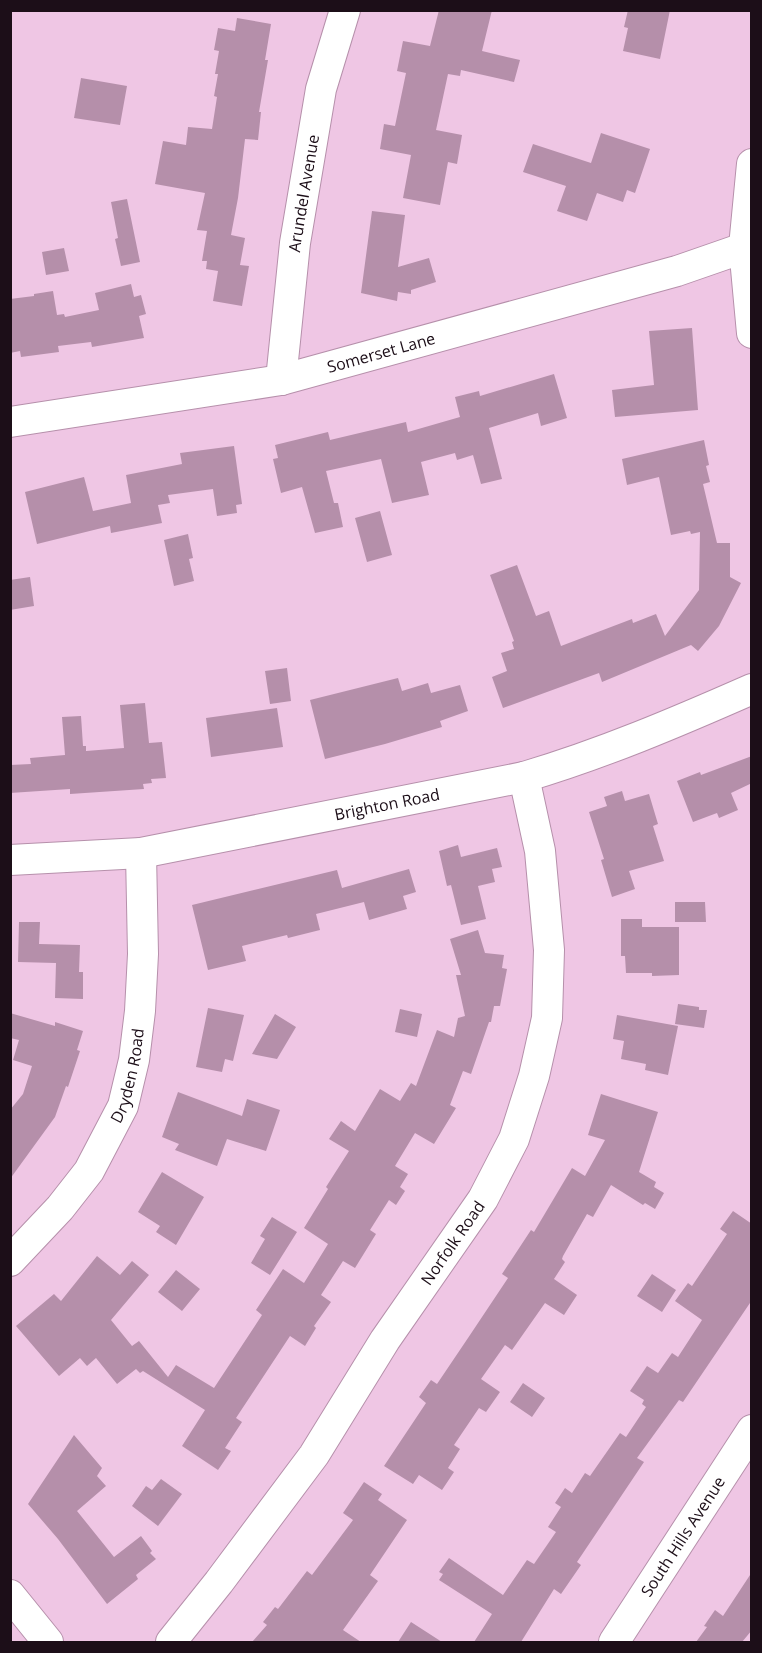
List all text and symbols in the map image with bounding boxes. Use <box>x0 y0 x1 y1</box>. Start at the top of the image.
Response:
street label: Arundel Avenue <box>283 133 324 253</box>
street label: Somerset Lane <box>324 327 438 378</box>
street label: Brighton Road <box>332 783 442 825</box>
street label: Dryden Road <box>105 1027 149 1127</box>
street label: Norfolk Road <box>416 1196 490 1289</box>
street label: South Hills Avenue <box>636 1472 730 1601</box>

